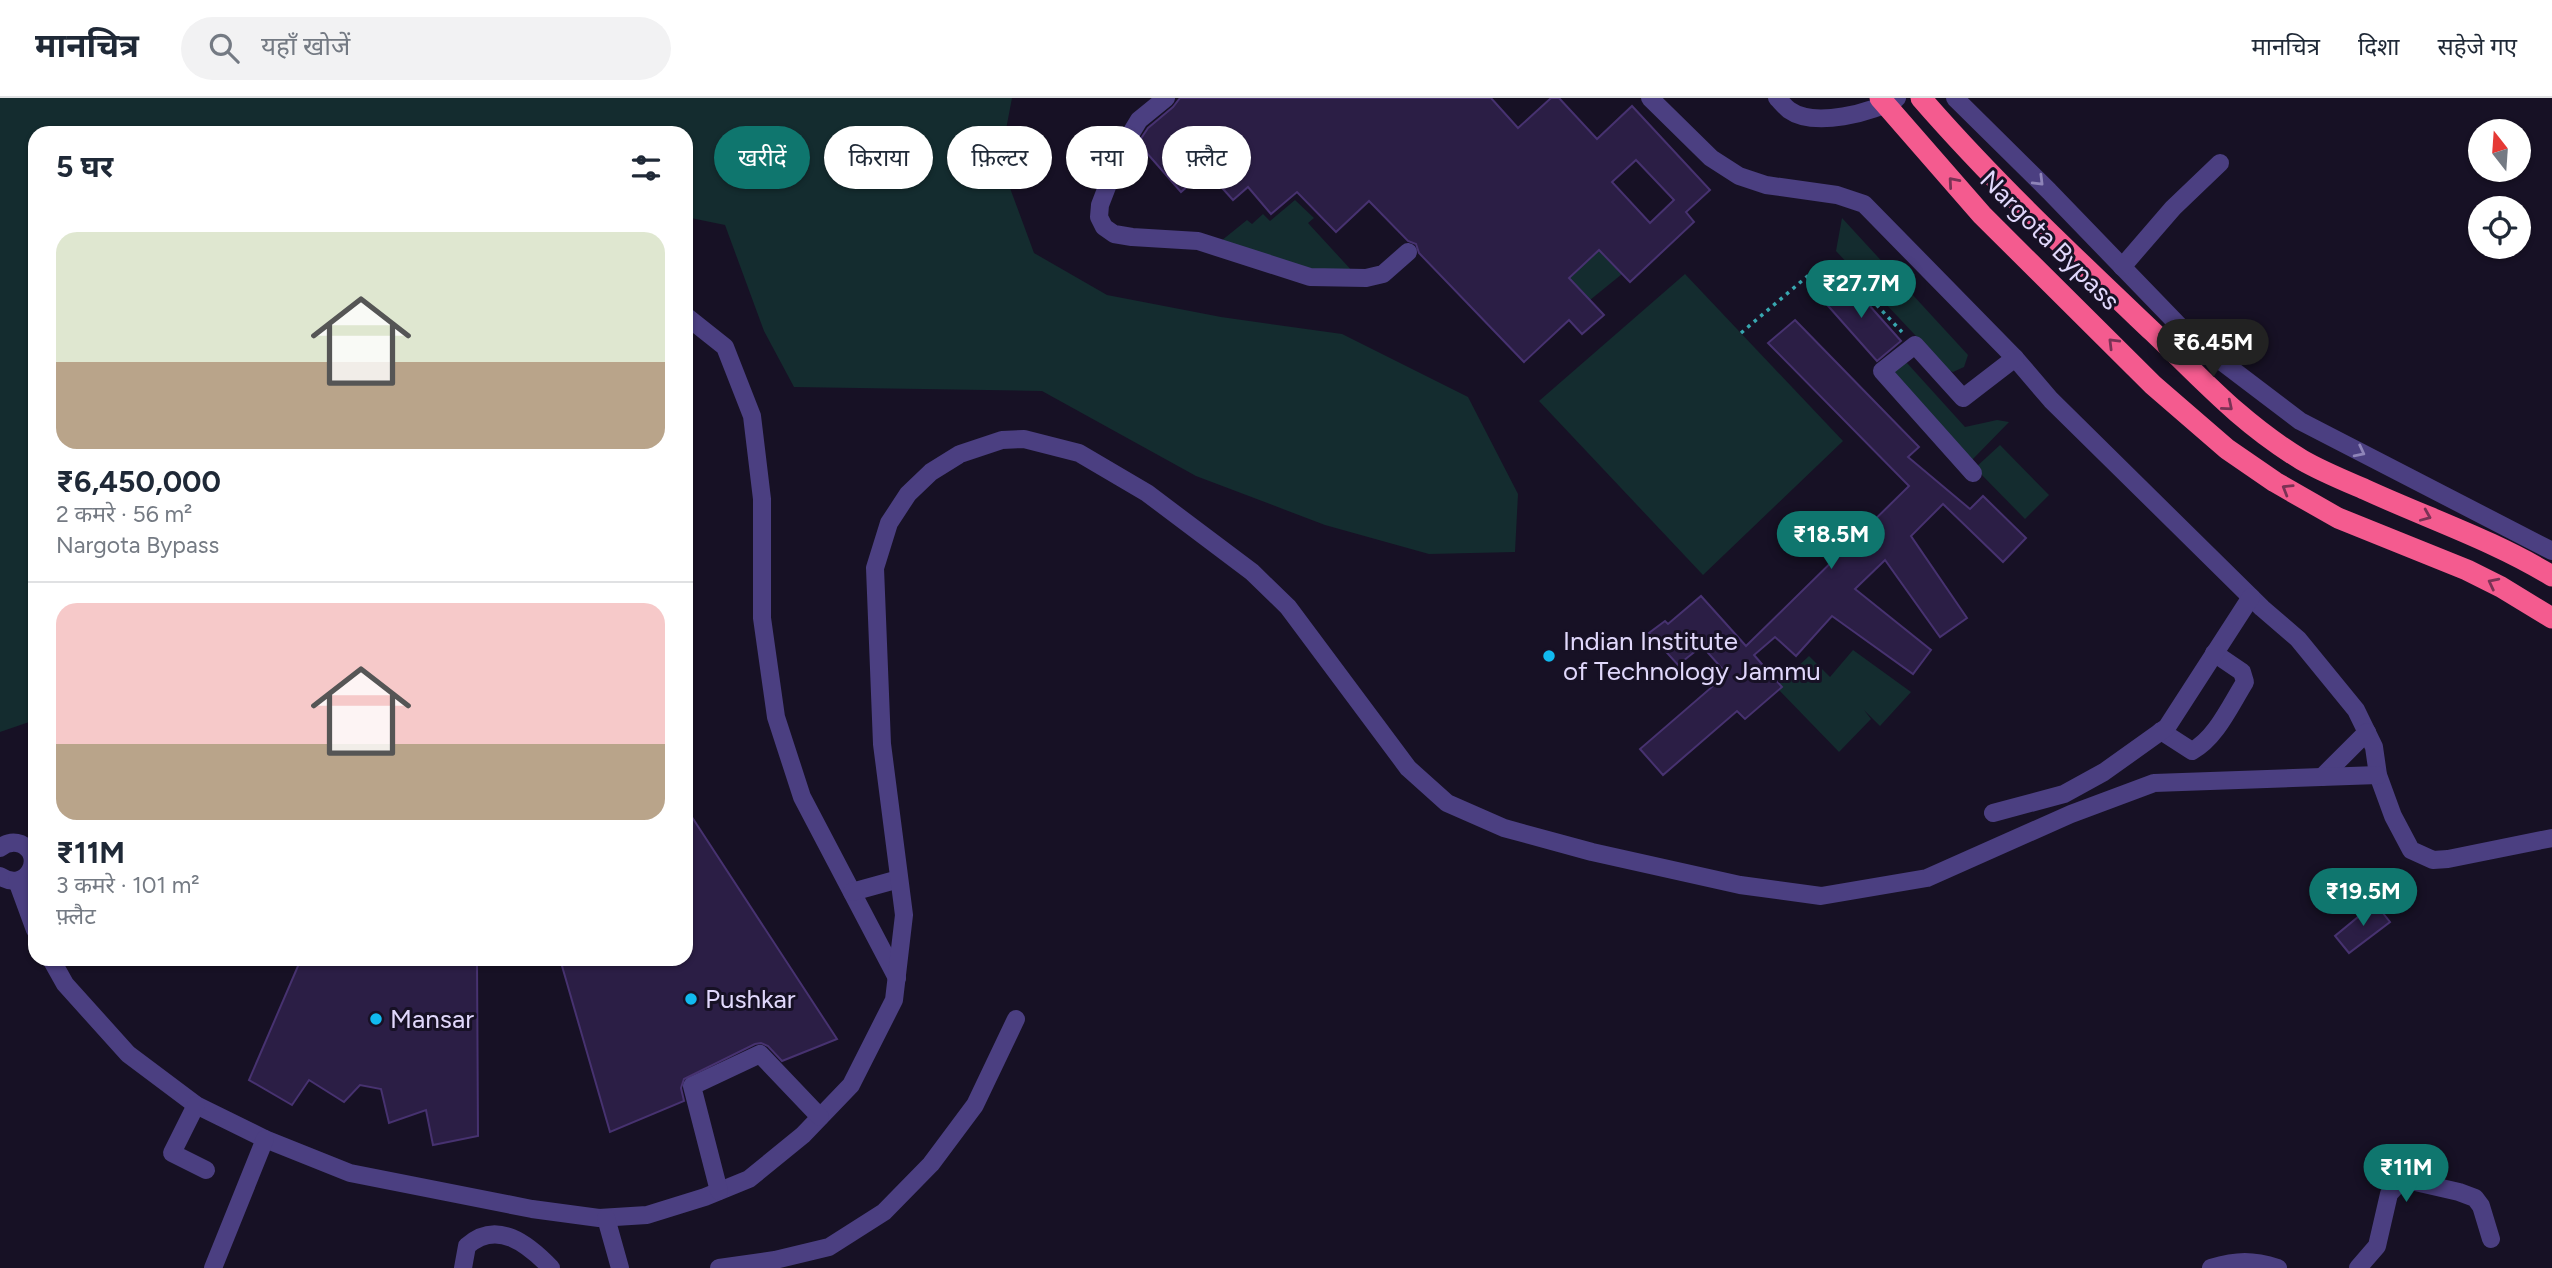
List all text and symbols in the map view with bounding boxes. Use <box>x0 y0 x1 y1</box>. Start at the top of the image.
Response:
search box <box>181 17 671 80</box>
text: मानचित्र <box>35 26 139 65</box>
icon: search <box>205 29 243 67</box>
text: यहाँ खोजें <box>261 30 350 62</box>
text: मानचित्र <box>2251 32 2320 61</box>
text: दिशा <box>2358 32 2400 61</box>
text: सहेजे गए <box>2438 32 2517 61</box>
north arrow <box>2468 119 2530 182</box>
map controls <box>2468 119 2531 259</box>
chip: खरीदें <box>714 126 810 189</box>
chip: किराया <box>824 126 933 189</box>
chip: फ़िल्टर <box>947 126 1052 189</box>
chip: नया <box>1066 126 1148 189</box>
chip: फ़्लैट <box>1162 126 1251 189</box>
text: 5 घर <box>56 148 113 185</box>
icon: filters <box>627 149 665 187</box>
street label: Nargota Bypass <box>1973 163 2127 317</box>
one-way arrow <box>2030 172 2043 185</box>
one-way arrow <box>1949 177 1961 190</box>
button: locate <box>2468 196 2531 259</box>
pin: ₹27.7M <box>1804 260 1918 320</box>
text: ₹27.7M <box>1822 269 1900 297</box>
icon: home <box>298 278 424 404</box>
pin: ₹6.45M <box>2156 320 2270 379</box>
text: ₹6.45M <box>2173 328 2253 356</box>
one-way arrow <box>2108 339 2121 352</box>
one-way arrow <box>2220 398 2233 410</box>
one-way arrow <box>2353 443 2365 457</box>
text: ₹6,450,000 <box>56 463 221 500</box>
one-way arrow <box>2281 484 2294 497</box>
text: 2 कमरे · 56 m² <box>56 500 192 528</box>
one-way arrow <box>2420 507 2432 521</box>
pin: ₹18.5M <box>1774 512 1888 571</box>
text: ₹18.5M <box>1793 520 1869 548</box>
text: Nargota Bypass <box>56 531 219 559</box>
one-way arrow <box>2488 578 2500 592</box>
place label: Indian Institute of Technology Jammu <box>1563 625 1821 687</box>
icon: home <box>298 648 424 774</box>
marker: Indian Institute of Technology Jammu <box>1541 648 1557 664</box>
text: ₹11M <box>56 834 125 871</box>
pin: ₹19.5M <box>2306 868 2420 928</box>
text: 3 कमरे · 101 m² <box>56 871 200 899</box>
text: ₹19.5M <box>2325 877 2401 905</box>
text: फ़्लैट <box>56 902 96 930</box>
place label: Pushkar <box>705 983 796 1015</box>
marker: Pushkar <box>683 991 699 1007</box>
place label: Mansar <box>390 1003 474 1035</box>
marker: Mansar <box>368 1011 384 1027</box>
pin: ₹11M <box>2365 1144 2447 1204</box>
text: ₹11M <box>2380 1153 2432 1181</box>

